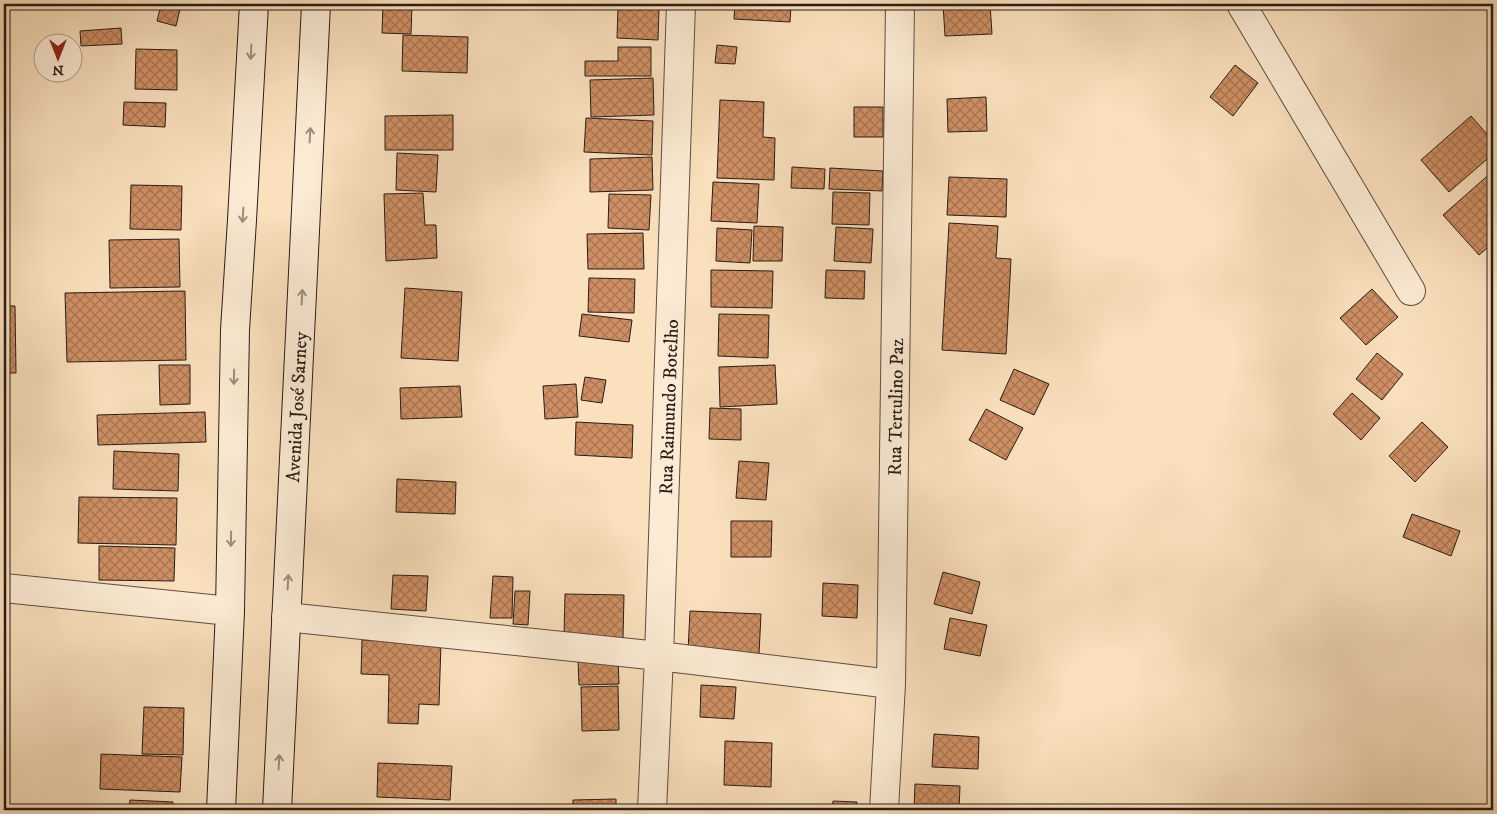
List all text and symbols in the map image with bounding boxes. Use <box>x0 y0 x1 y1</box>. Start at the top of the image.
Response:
north arrow <box>32 32 82 82</box>
one-way arrow <box>247 44 256 60</box>
text: N <box>52 61 64 79</box>
one-way arrow <box>305 127 314 143</box>
one-way arrow <box>238 206 247 222</box>
one-way arrow <box>297 289 306 305</box>
street label: Rua Raimundo Botelho <box>655 319 684 495</box>
street label: Avenida José Sarney <box>282 330 313 483</box>
street label: Rua Tertulino Paz <box>884 338 909 476</box>
one-way arrow <box>229 368 239 385</box>
one-way arrow <box>226 531 236 547</box>
one-way arrow <box>283 574 293 590</box>
one-way arrow <box>275 754 284 770</box>

